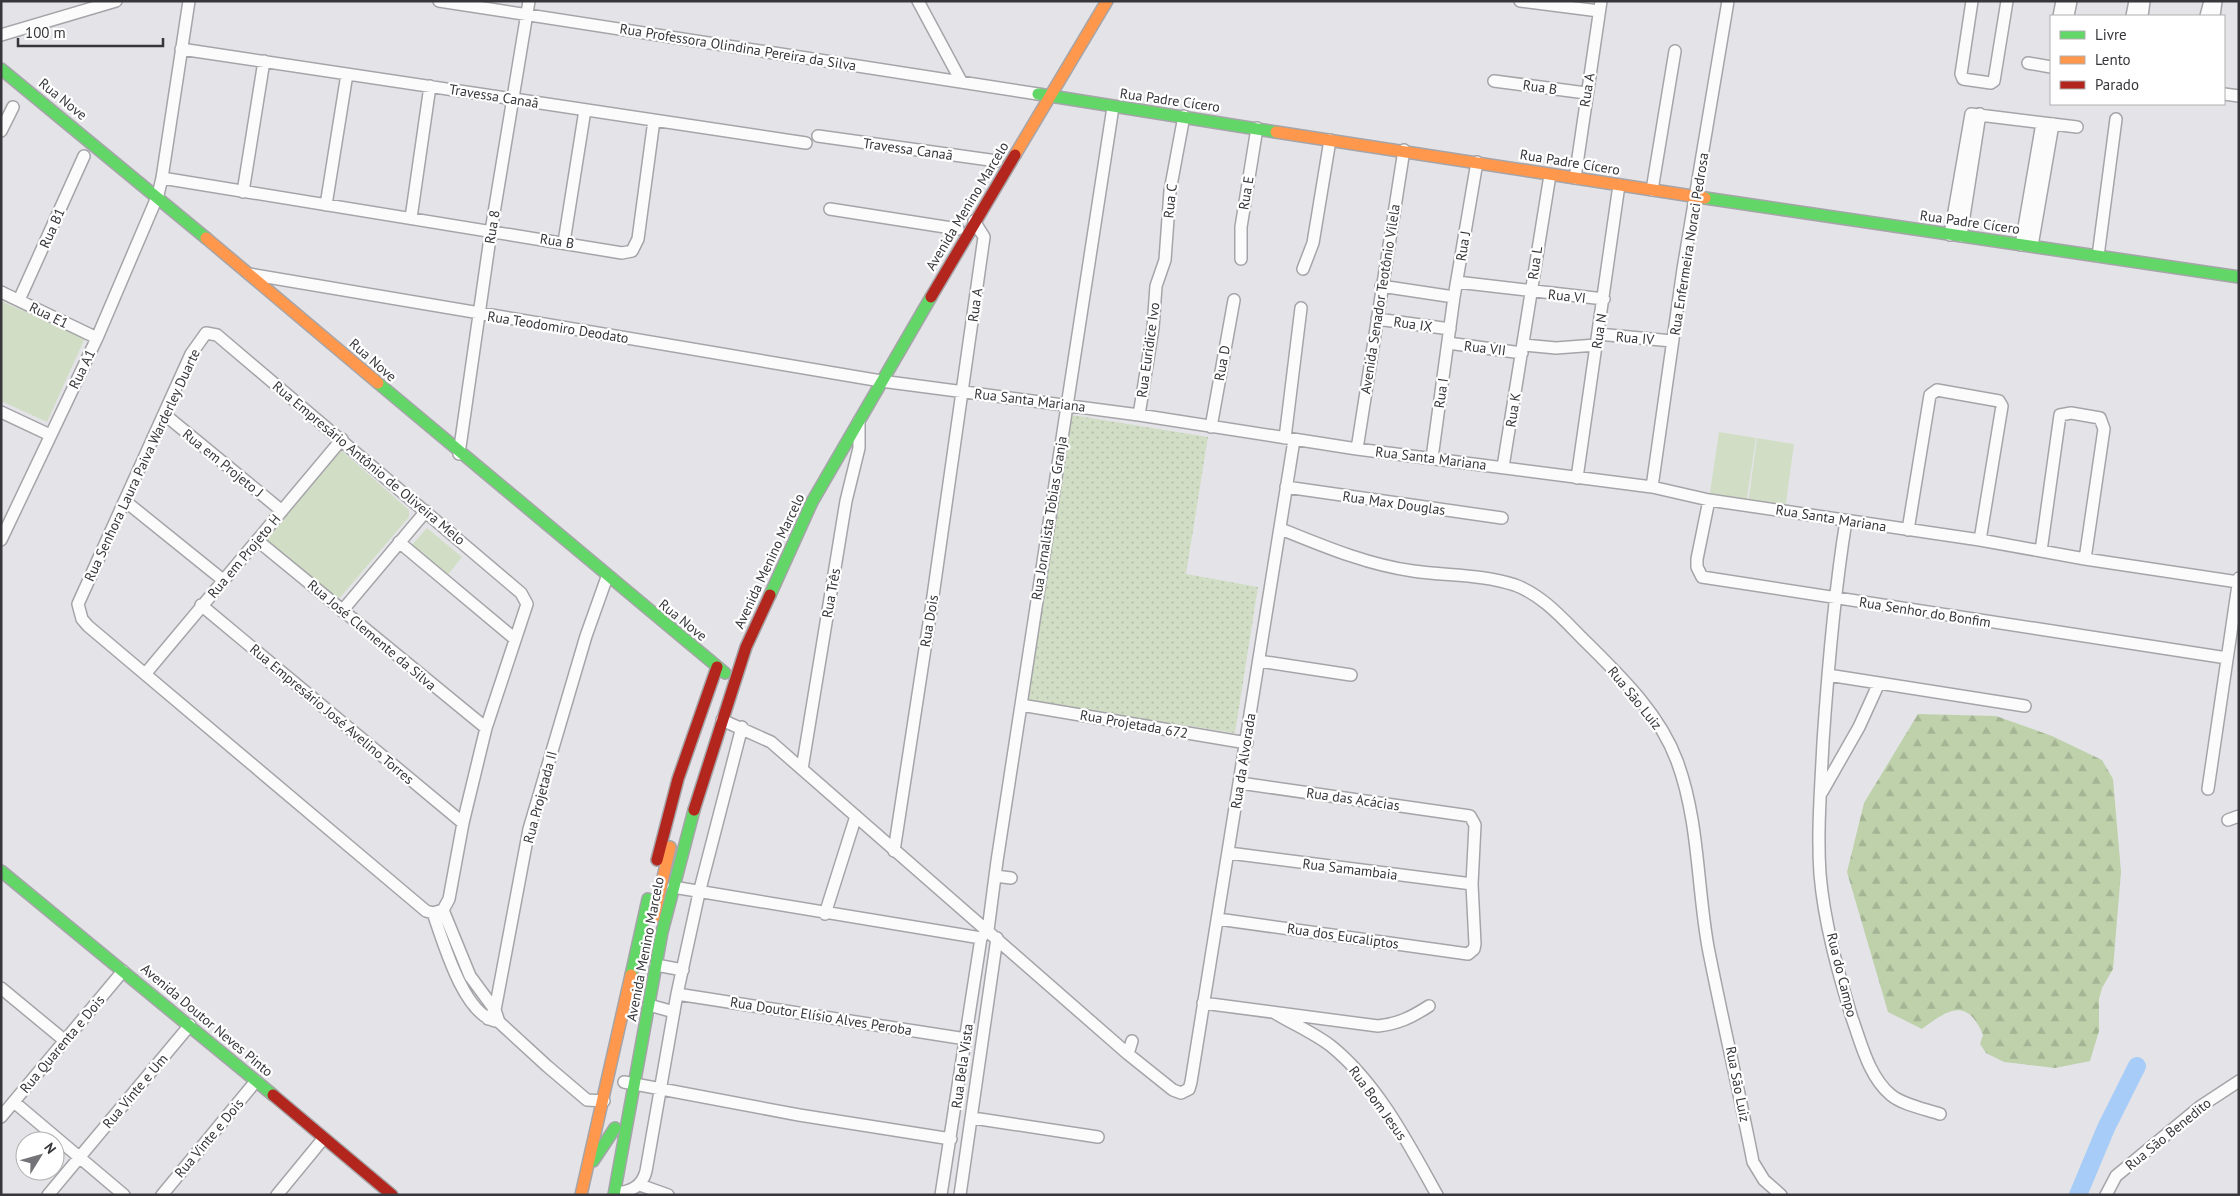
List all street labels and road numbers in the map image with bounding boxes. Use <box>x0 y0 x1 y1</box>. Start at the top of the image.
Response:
street label: Rua Professora Olindina Pereira da Silva <box>618 19 858 75</box>
street label: Rua A <box>1575 71 1599 108</box>
street label: Rua Nove <box>35 74 91 124</box>
street label: Rua B <box>1522 76 1558 98</box>
street label: Travessa Canaã <box>448 80 540 112</box>
street label: Rua Padre Cícero <box>1119 84 1221 116</box>
street label: Travessa Canaã <box>862 134 954 164</box>
street label: Avenida Menino Marcelo <box>921 138 1013 274</box>
street label: Rua Padre Cícero <box>1519 145 1621 179</box>
street label: Rua Enfermeira Noraci Pedrosa <box>1666 151 1712 337</box>
street label: Rua E <box>1234 175 1258 211</box>
street label: Rua C <box>1159 183 1181 219</box>
street label: Avenida Senador Teotônio Vilela <box>1356 203 1404 395</box>
street label: Rua B1 <box>35 205 69 251</box>
street label: Rua Padre Cícero <box>1919 206 2021 238</box>
street label: Rua 8 <box>480 209 504 245</box>
street label: Rua B <box>539 229 575 253</box>
street label: Rua J <box>1452 230 1474 262</box>
street label: Rua L <box>1524 245 1546 281</box>
street label: Rua VI <box>1547 285 1587 307</box>
street label: Rua A <box>964 286 986 323</box>
street label: Rua E1 <box>26 298 72 332</box>
street label: Rua Euridice Ivo <box>1132 301 1164 399</box>
street label: Rua Teodomiro Deodato <box>486 307 630 347</box>
street label: Rua IX <box>1392 312 1434 336</box>
street label: Rua N <box>1587 312 1611 350</box>
street label: Rua IV <box>1615 327 1655 349</box>
street label: Rua Nove <box>346 335 400 385</box>
street label: Rua VII <box>1463 337 1507 359</box>
street label: Rua D <box>1210 344 1234 382</box>
street label: Rua A1 <box>65 346 99 392</box>
street label: Rua Senhora Laura Paiva Warderley Duarte <box>80 346 204 584</box>
street label: Rua Empresário Antônio de Oliveira Melo <box>269 377 469 549</box>
street label: Rua I <box>1430 377 1452 409</box>
street label: Rua Santa Mariana <box>973 384 1087 416</box>
street label: Rua K <box>1501 391 1525 429</box>
street label: Rua em Projeto J <box>179 425 267 501</box>
street label: Rua Jornalista Tobias Granja <box>1027 435 1071 601</box>
street label: Rua Santa Mariana <box>1374 442 1488 474</box>
street label: Rua Max Douglas <box>1341 487 1447 519</box>
street label: Avenida Menino Marcelo <box>730 491 808 631</box>
street label: Rua Santa Mariana <box>1774 500 1888 536</box>
street label: Rua em Projeto H <box>204 510 284 602</box>
street label: Rua Três <box>818 567 844 619</box>
street label: Rua José Clemente da Silva <box>304 576 440 694</box>
street label: Rua Dois <box>916 593 942 648</box>
street label: Rua Senhor do Bonfim <box>1858 593 1992 631</box>
street label: Rua Nove <box>655 595 711 645</box>
street label: Rua Empresário José Avelino Torres <box>246 640 418 788</box>
street label: Rua São Luiz <box>1604 663 1666 733</box>
street label: Rua Projetada 672 <box>1078 706 1190 742</box>
street label: Rua da Alvorada <box>1227 712 1259 810</box>
street label: Rua Projetada II <box>519 749 561 845</box>
street label: Rua das Acácias <box>1305 784 1401 814</box>
street label: Rua Samambaia <box>1301 854 1399 884</box>
street label: Avenida Menino Marcelo <box>622 875 668 1023</box>
street label: Rua dos Eucaliptos <box>1286 919 1400 953</box>
street label: Rua do Campo <box>1823 931 1861 1019</box>
street label: Avenida Doutor Neves Pinto <box>137 960 277 1080</box>
street label: Rua Quarenta e Dois <box>16 991 108 1097</box>
street label: Rua Doutor Elísio Alves Peroba <box>729 993 913 1039</box>
street label: Rua Bela Vista <box>947 1022 977 1110</box>
street label: Rua São Luiz <box>1722 1045 1754 1123</box>
street label: Rua Vinte e Um <box>98 1050 172 1132</box>
street label: Rua Bom Jesus <box>1345 1062 1411 1144</box>
street label: Rua São Benedito <box>2121 1094 2215 1174</box>
street label: Rua Vinte e Dois <box>171 1095 247 1181</box>

